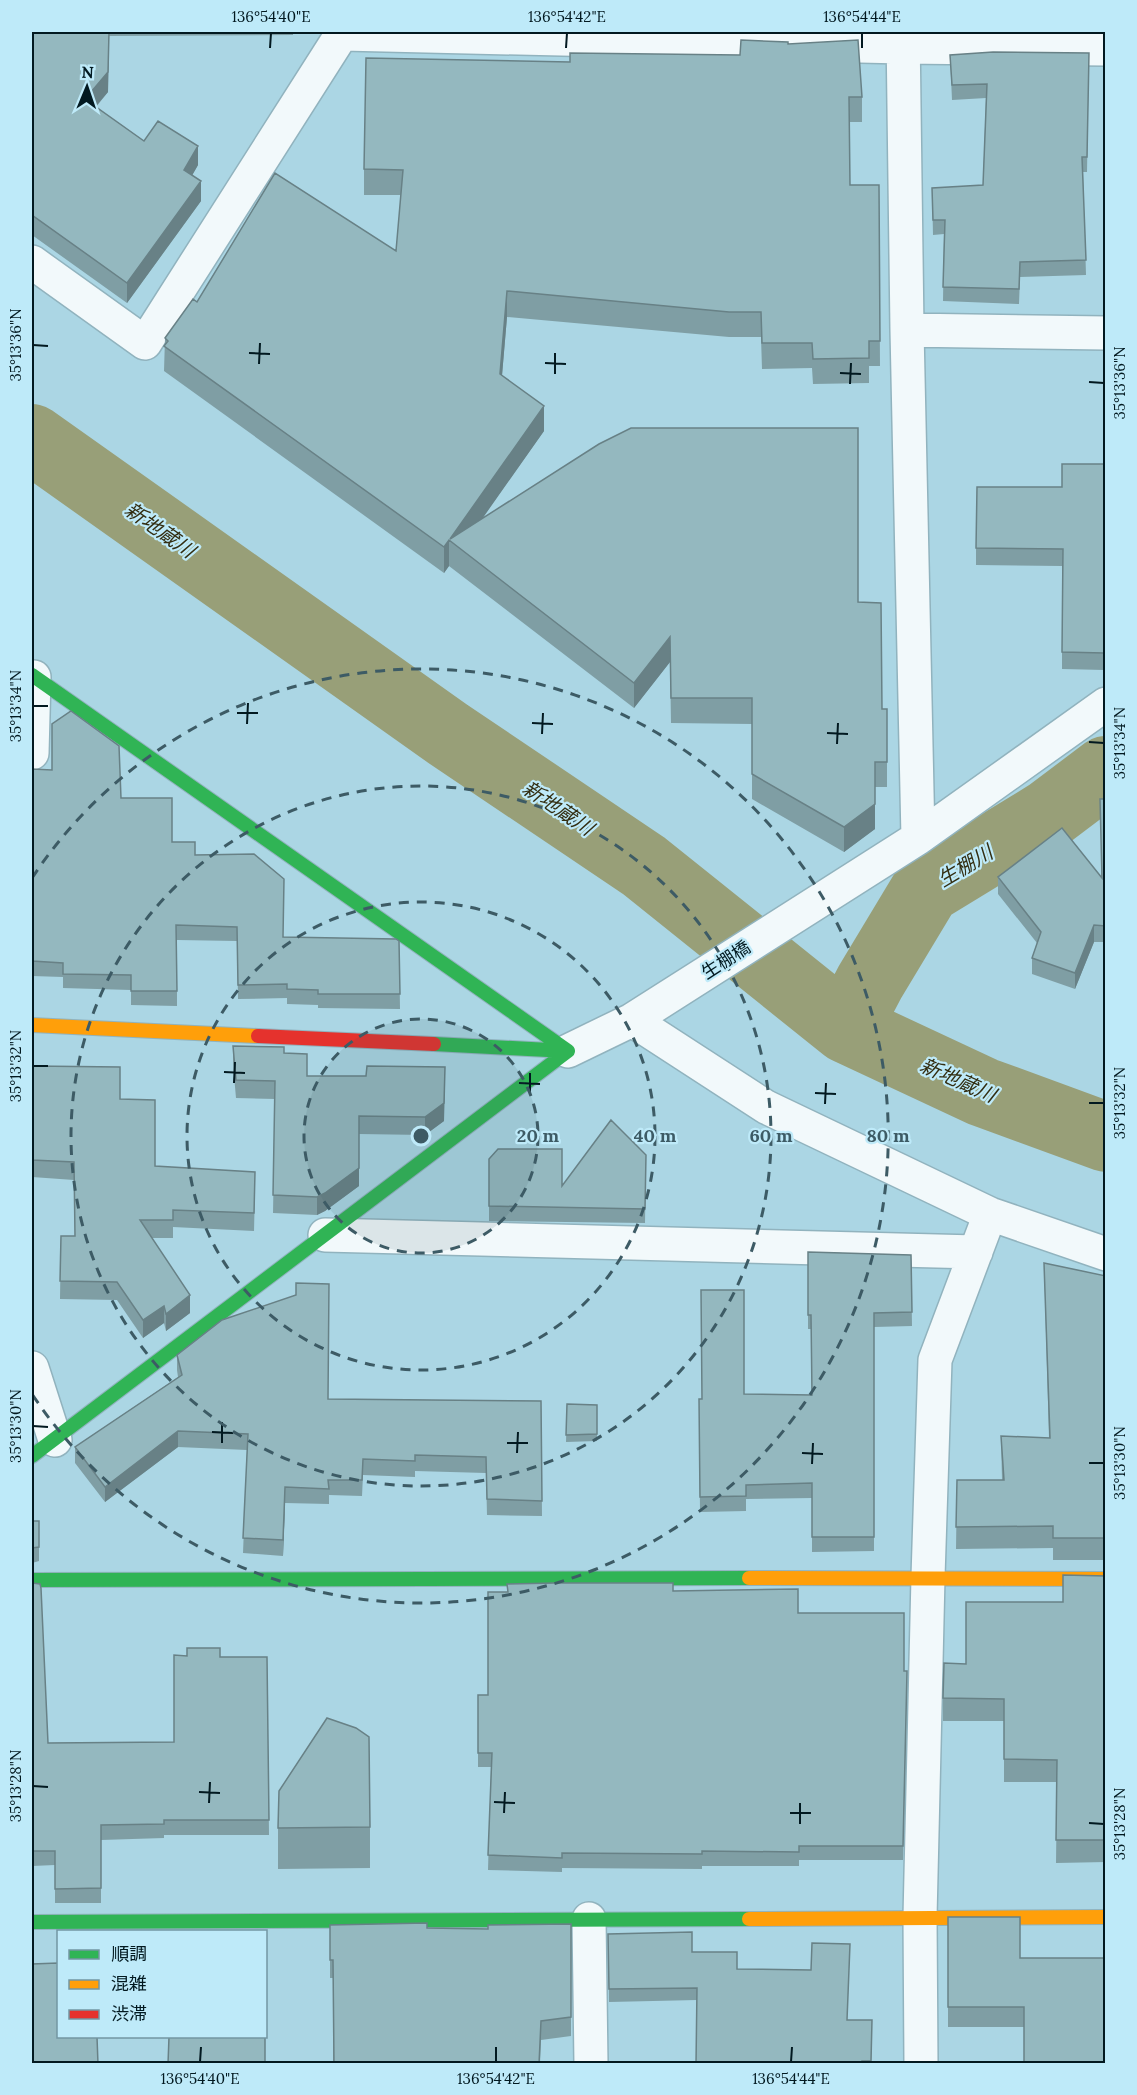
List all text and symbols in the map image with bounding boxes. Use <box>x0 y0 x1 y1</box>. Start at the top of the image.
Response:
text: 136°54'40"E <box>231 7 311 26</box>
text: 136°54'42"E <box>528 7 606 26</box>
text: 136°54'44"E <box>823 7 901 26</box>
north arrow <box>57 57 117 117</box>
text: N <box>81 62 94 82</box>
text: 35°13'36"N <box>6 308 25 382</box>
text: 35°13'36"N <box>1110 346 1129 420</box>
water label: 新地蔵川 <box>120 496 202 564</box>
text: 35°13'34"N <box>6 670 25 742</box>
text: 35°13'34"N <box>1110 707 1129 779</box>
water label: 新地蔵川 <box>518 775 600 841</box>
water label: 生棚川 <box>933 838 999 892</box>
street label: 生棚橋 <box>697 935 755 984</box>
text: 35°13'32"N <box>6 1030 25 1102</box>
water label: 新地蔵川 <box>917 1052 1002 1108</box>
text: 35°13'32"N <box>1110 1067 1129 1139</box>
text: 20 m <box>517 1124 560 1147</box>
text: 40 m <box>634 1124 677 1147</box>
text: 60 m <box>749 1124 793 1147</box>
text: 80 m <box>866 1124 910 1147</box>
centre of rings <box>411 1126 431 1146</box>
text: 35°13'30"N <box>6 1389 25 1463</box>
text: 35°13'30"N <box>1110 1426 1129 1500</box>
text: 35°13'28"N <box>6 1750 25 1822</box>
text: 35°13'28"N <box>1110 1788 1129 1860</box>
legend <box>57 1930 267 2038</box>
text: 順調 <box>111 1942 147 1965</box>
text: 混雑 <box>111 1972 147 1995</box>
text: 渋滞 <box>111 2002 147 2025</box>
text: 136°54'40"E <box>160 2069 240 2088</box>
text: 136°54'42"E <box>457 2069 535 2088</box>
text: 136°54'44"E <box>752 2069 830 2088</box>

